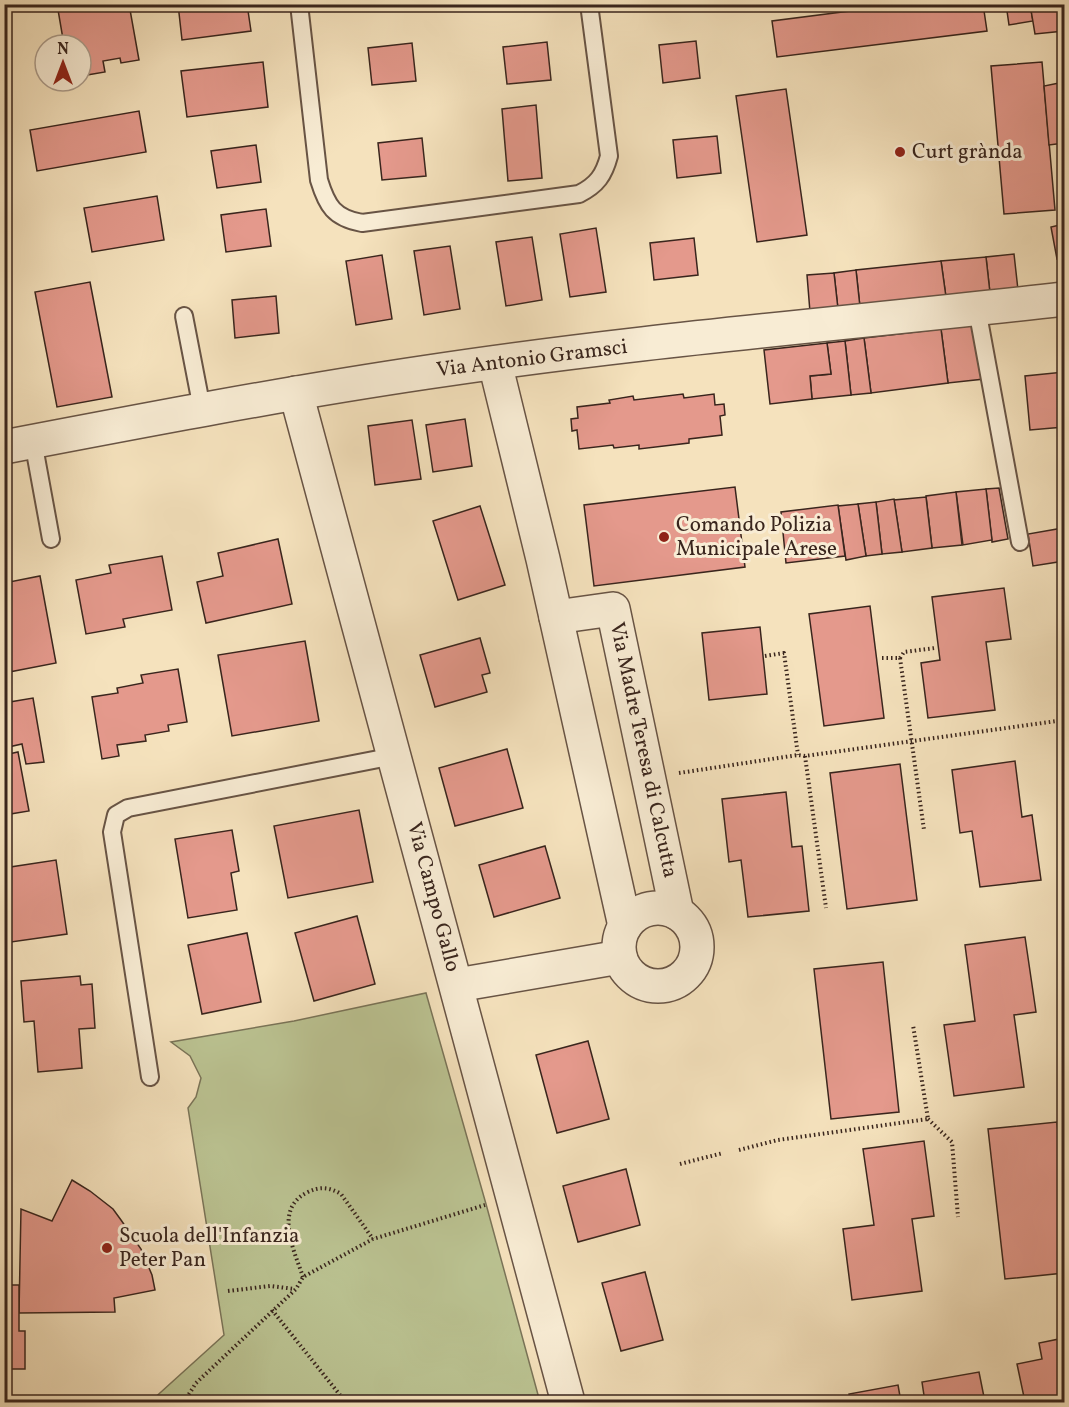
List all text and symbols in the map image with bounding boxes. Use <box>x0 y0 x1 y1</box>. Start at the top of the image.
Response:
north arrow <box>33 33 93 93</box>
text: N <box>57 39 69 61</box>
place label: Curt grànda <box>912 138 1023 167</box>
marker: Curt grànda <box>893 145 907 159</box>
street label: Via Antonio Gramsci <box>435 333 629 385</box>
place label: Comando Polizia Municipale Arese <box>676 511 837 564</box>
marker: Comando Polizia Municipale Arese <box>657 530 671 544</box>
street label: Via Madre Teresa di Calcutta <box>602 619 684 881</box>
street label: Via Campo Gallo <box>399 819 467 975</box>
place label: Scuola dell'Infanzia Peter Pan <box>119 1222 299 1275</box>
marker: Scuola dell'Infanzia Peter Pan <box>100 1241 114 1255</box>

